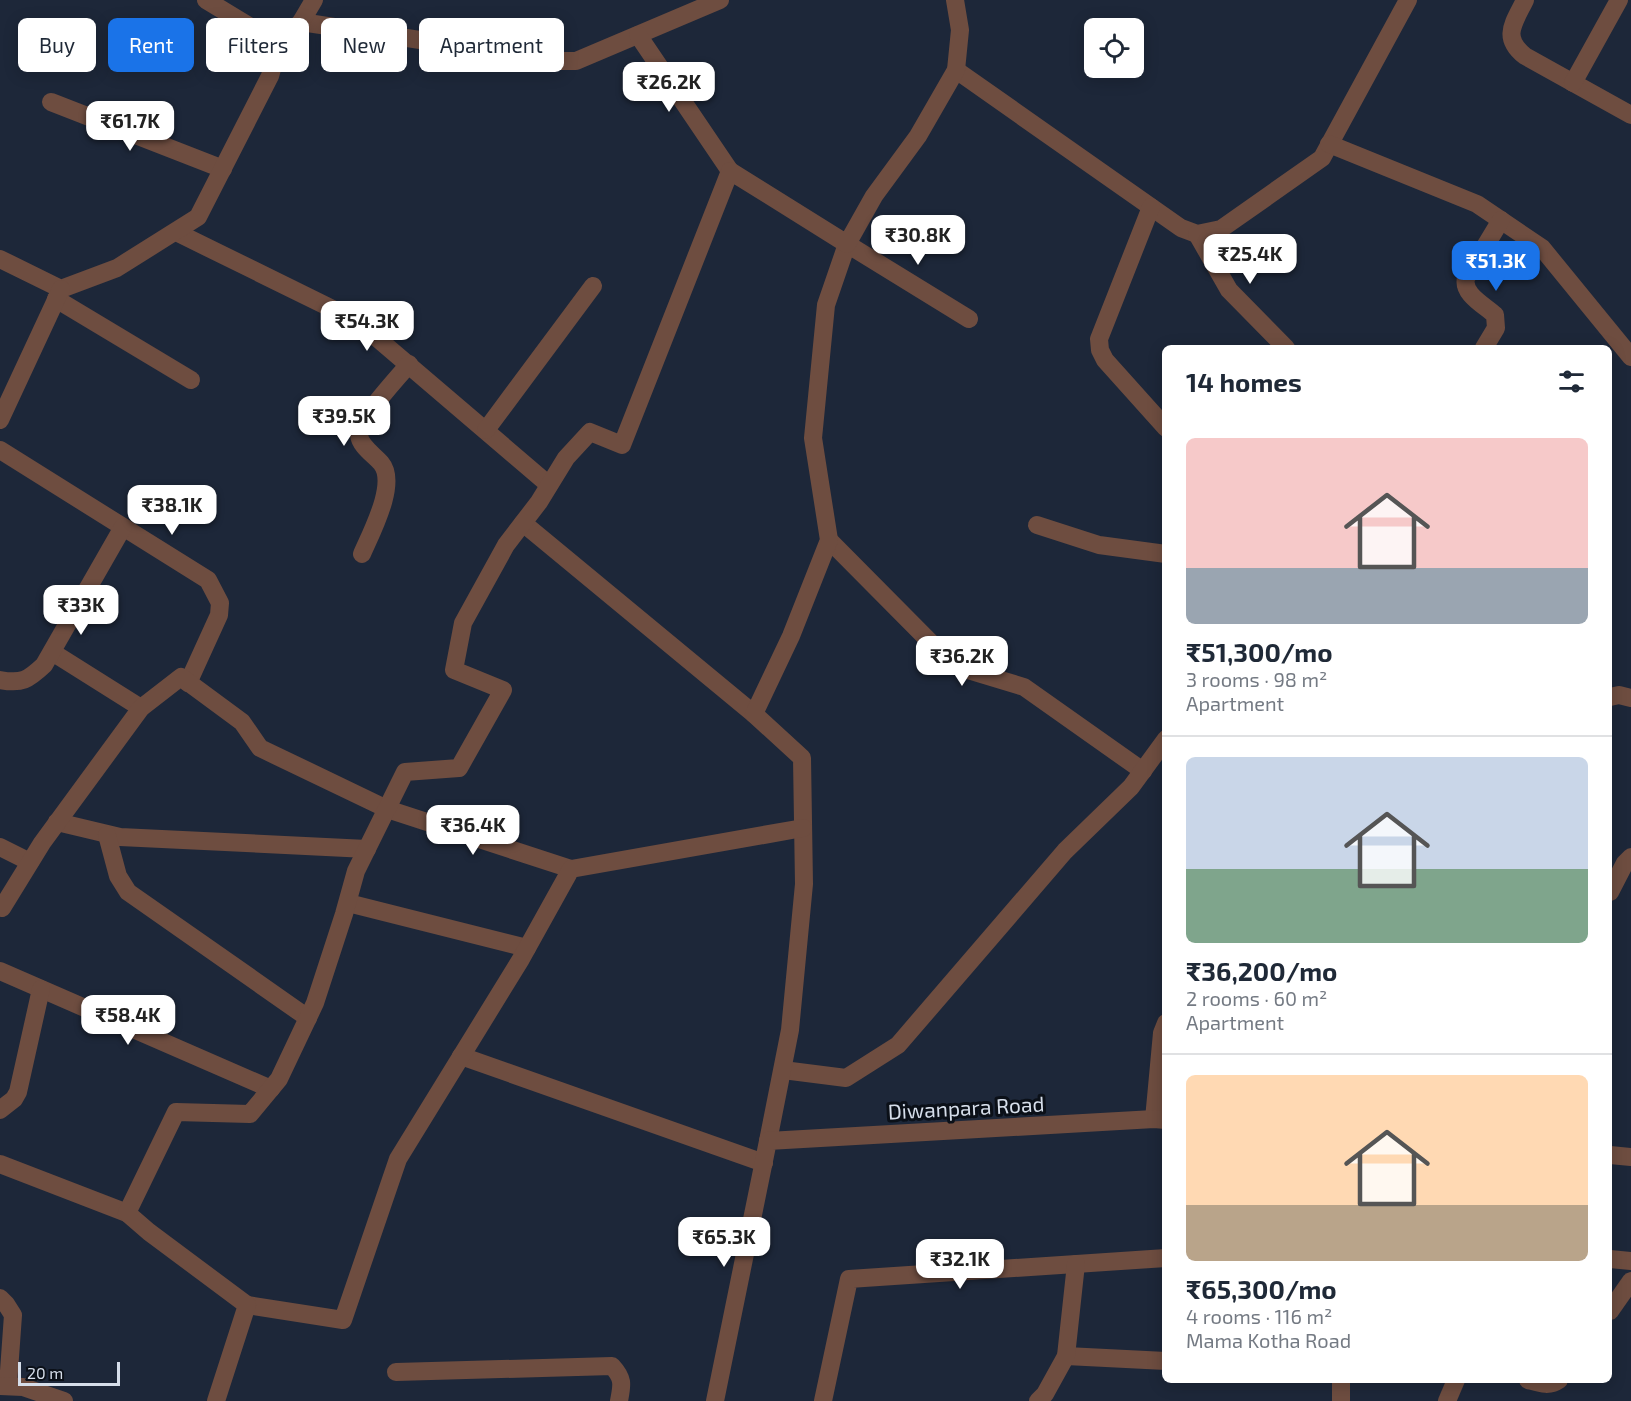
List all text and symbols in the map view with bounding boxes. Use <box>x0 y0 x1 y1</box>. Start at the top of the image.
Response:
chip: Buy <box>18 18 96 72</box>
chip: Rent <box>108 18 194 72</box>
chip: Filters <box>206 18 309 72</box>
chip: New <box>321 18 407 72</box>
chip: Apartment <box>419 18 564 72</box>
map controls <box>1084 18 1144 78</box>
button: locate <box>1084 18 1144 78</box>
pin: ₹26.2K <box>620 62 718 113</box>
text: ₹26.2K <box>637 69 701 93</box>
pin: ₹61.7K <box>81 101 179 152</box>
text: ₹61.7K <box>100 108 160 132</box>
pin: ₹30.8K <box>869 215 967 266</box>
text: ₹30.8K <box>885 222 951 246</box>
pin: ₹25.4K <box>1201 234 1299 285</box>
text: ₹25.4K <box>1218 241 1282 265</box>
pin: ₹51.3K <box>1447 241 1545 292</box>
text: ₹51.3K <box>1466 248 1526 272</box>
pin: ₹54.3K <box>318 301 416 352</box>
text: ₹54.3K <box>335 308 399 332</box>
icon: filters <box>1555 365 1588 398</box>
text: 14 homes <box>1186 366 1302 397</box>
pin: ₹39.5K <box>295 396 393 447</box>
text: ₹39.5K <box>312 403 376 427</box>
icon: home <box>1333 477 1441 585</box>
pin: ₹38.1K <box>123 485 221 536</box>
text: ₹38.1K <box>142 492 202 516</box>
pin: ₹33K <box>45 585 117 636</box>
text: ₹33K <box>57 592 105 616</box>
pin: ₹36.2K <box>913 636 1011 687</box>
text: ₹51,300/mo <box>1186 636 1333 667</box>
text: ₹36.2K <box>930 643 994 667</box>
text: 3 rooms · 98 m² <box>1186 667 1327 691</box>
text: Apartment <box>1186 691 1284 715</box>
icon: home <box>1333 796 1441 904</box>
pin: ₹36.4K <box>424 805 522 856</box>
text: ₹36.4K <box>440 812 506 836</box>
text: ₹36,200/mo <box>1186 955 1337 986</box>
text: 2 rooms · 60 m² <box>1186 986 1327 1010</box>
pin: ₹58.4K <box>79 995 177 1046</box>
text: ₹58.4K <box>95 1002 161 1026</box>
text: Apartment <box>1186 1010 1284 1034</box>
street label: Diwanpara Road <box>887 1090 1045 1124</box>
icon: home <box>1333 1114 1441 1222</box>
pin: ₹65.3K <box>675 1217 773 1268</box>
text: ₹65.3K <box>692 1224 756 1248</box>
pin: ₹32.1K <box>911 1239 1009 1290</box>
text: ₹32.1K <box>930 1246 990 1270</box>
text: ₹65,300/mo <box>1186 1273 1337 1304</box>
text: 4 rooms · 116 m² <box>1186 1304 1332 1328</box>
text: Mama Kotha Road <box>1186 1328 1351 1352</box>
scale bar <box>18 1359 120 1386</box>
text: 20 m <box>27 1363 63 1382</box>

